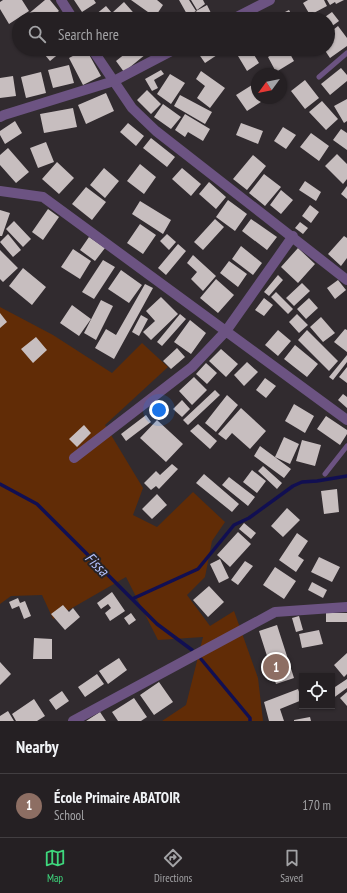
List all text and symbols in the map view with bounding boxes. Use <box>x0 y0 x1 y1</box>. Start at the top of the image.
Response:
search box <box>12 12 335 56</box>
icon: search <box>26 23 48 45</box>
text: Search here <box>58 25 119 44</box>
north arrow <box>251 68 287 104</box>
your location <box>149 400 169 420</box>
water label: Fissa <box>81 548 113 580</box>
pin: 1 <box>263 652 289 682</box>
map controls <box>299 673 335 709</box>
button: locate <box>299 673 335 709</box>
text: Nearby <box>16 736 59 758</box>
text: École Primaire ABATOIR <box>54 788 180 807</box>
text: 1 <box>26 797 32 814</box>
text: 170 m <box>302 797 331 814</box>
text: School <box>54 807 84 824</box>
tab: Map <box>44 847 66 885</box>
tab: Directions <box>154 847 192 885</box>
tab: Saved <box>280 847 303 885</box>

